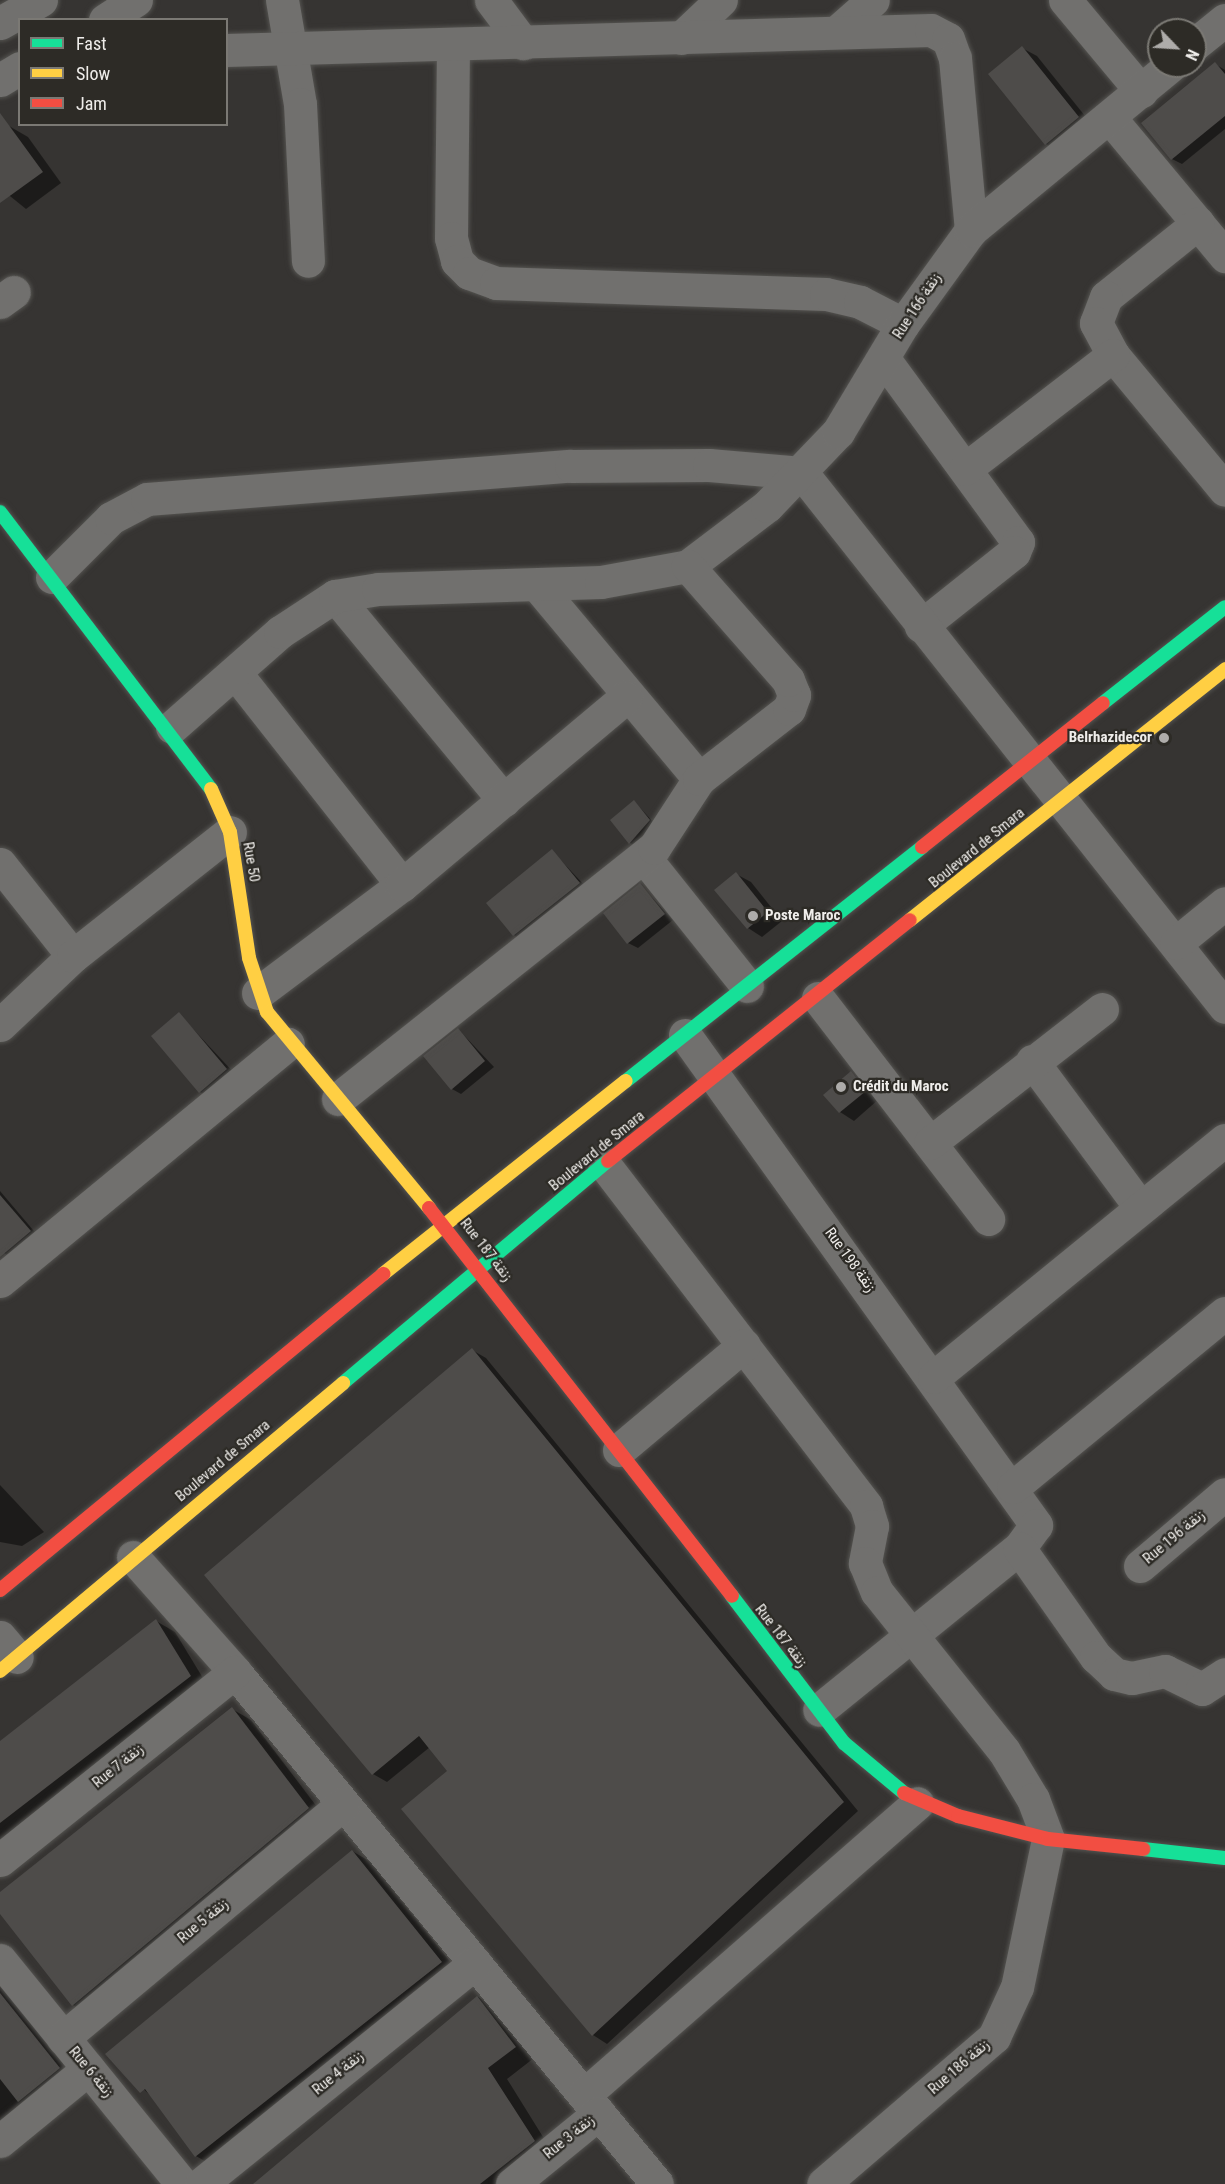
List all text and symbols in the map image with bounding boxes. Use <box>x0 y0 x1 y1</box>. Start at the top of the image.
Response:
legend <box>18 18 228 126</box>
north arrow <box>1147 18 1207 78</box>
text: Fast <box>76 33 107 54</box>
text: N <box>1181 47 1203 63</box>
text: Slow <box>76 63 110 84</box>
text: Jam <box>76 93 107 114</box>
street label: Rue 166 زنقة <box>889 270 945 342</box>
place label: Belrhazidecor <box>1069 729 1152 747</box>
marker: Belrhazidecor <box>1157 731 1171 745</box>
street label: Boulevard de Smara <box>926 804 1028 892</box>
street label: Rue 50 <box>239 840 263 884</box>
place label: Poste Maroc <box>765 907 840 925</box>
marker: Poste Maroc <box>746 909 760 923</box>
place label: Crédit du Maroc <box>853 1078 949 1096</box>
marker: Crédit du Maroc <box>834 1080 848 1094</box>
street label: Boulevard de Smara <box>546 1107 648 1195</box>
street label: Rue 187 زنقة <box>456 1215 516 1285</box>
street label: Rue 198 زنقة <box>821 1224 879 1296</box>
street label: Boulevard de Smara <box>172 1416 274 1506</box>
street label: Rue 196 زنقة <box>1139 1506 1209 1568</box>
street label: Rue 187 زنقة <box>751 1601 811 1671</box>
street label: Rue 7 زنقة <box>89 1740 147 1792</box>
street label: Rue 5 زنقة <box>174 1895 232 1947</box>
street label: Rue 186 زنقة <box>925 2036 993 2098</box>
street label: Rue 6 زنقة <box>65 2043 117 2101</box>
street label: Rue 4 زنقة <box>309 2047 367 2099</box>
street label: Rue 3 زنقة <box>540 2111 598 2163</box>

